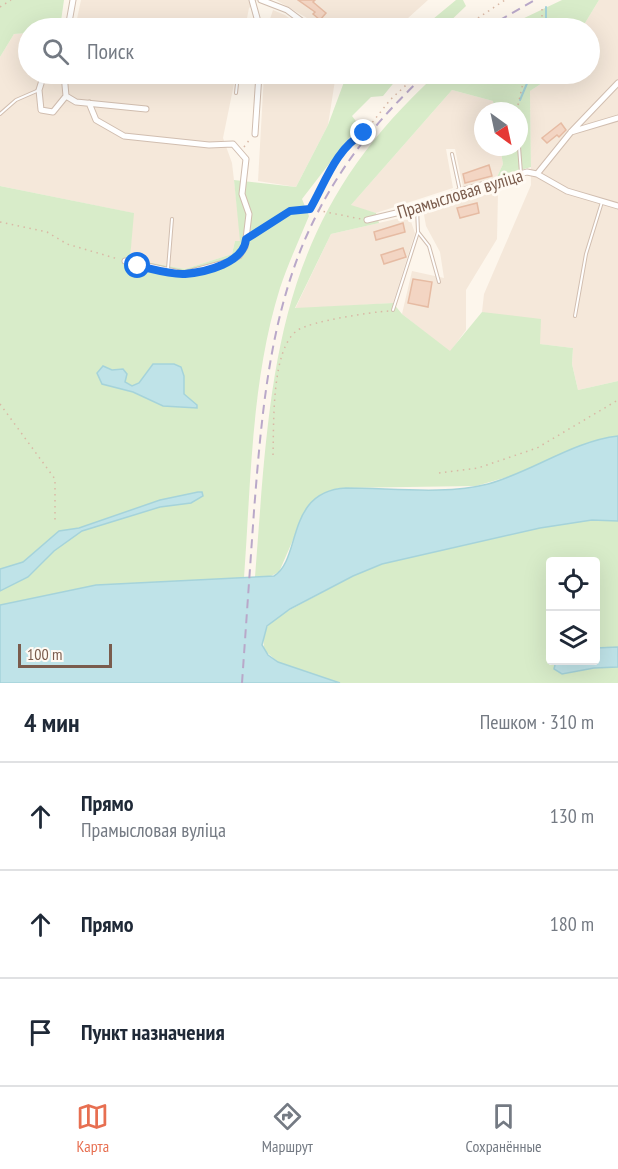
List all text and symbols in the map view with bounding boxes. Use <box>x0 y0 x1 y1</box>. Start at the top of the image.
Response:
search box <box>18 18 600 84</box>
icon: search <box>39 35 72 68</box>
text: Поиск <box>87 37 134 65</box>
north arrow <box>474 102 528 156</box>
route end <box>350 119 376 145</box>
street label: Прамысловая вуліца <box>394 163 526 224</box>
route start <box>124 252 150 278</box>
map controls <box>546 557 600 665</box>
button: locate <box>546 557 600 611</box>
button: layers <box>546 611 600 665</box>
scale bar <box>18 641 112 668</box>
text: 100 m <box>27 644 62 664</box>
text: 4 мин <box>24 706 79 739</box>
text: Пешком · 310 m <box>480 709 594 735</box>
text: Прямо <box>81 789 134 817</box>
icon: ahead <box>24 800 57 833</box>
text: 130 m <box>550 803 594 829</box>
text: Прамысловая вуліца <box>81 817 226 843</box>
icon: ahead <box>24 908 57 941</box>
text: Прямо <box>81 910 134 938</box>
text: 180 m <box>550 911 594 937</box>
icon: arrive <box>24 1016 57 1049</box>
text: Пункт назначения <box>81 1018 225 1046</box>
tab: Карта <box>76 1100 109 1156</box>
tab: Маршрут <box>262 1100 313 1156</box>
tab: Сохранённые <box>466 1100 542 1156</box>

